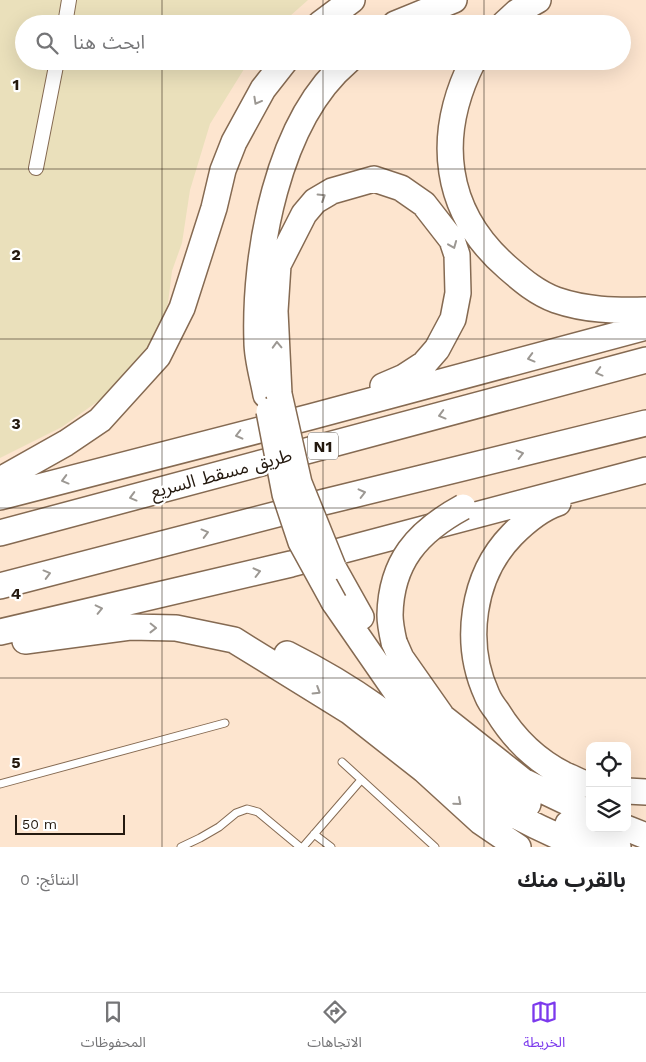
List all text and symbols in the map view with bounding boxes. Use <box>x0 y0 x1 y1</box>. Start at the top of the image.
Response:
search box <box>15 15 631 70</box>
icon: search <box>33 29 61 57</box>
text: ابحث هنا <box>73 31 145 54</box>
text: 1 <box>13 75 19 94</box>
one-way arrow <box>253 95 263 104</box>
one-way arrow <box>316 193 325 203</box>
one-way arrow <box>447 240 457 249</box>
text: 2 <box>11 245 21 264</box>
one-way arrow <box>271 341 282 349</box>
one-way arrow <box>527 352 536 363</box>
one-way arrow <box>595 367 603 377</box>
one-way arrow <box>438 409 447 419</box>
text: 3 <box>11 414 21 433</box>
one-way arrow <box>234 429 243 440</box>
road number: N1 <box>308 432 338 460</box>
street label: طريق مسقط السريع <box>148 444 295 506</box>
one-way arrow <box>515 449 524 460</box>
one-way arrow <box>60 474 69 485</box>
one-way arrow <box>357 488 366 499</box>
one-way arrow <box>129 491 137 501</box>
one-way arrow <box>200 528 209 539</box>
one-way arrow <box>253 568 261 578</box>
one-way arrow <box>43 569 52 580</box>
text: 4 <box>11 584 21 603</box>
one-way arrow <box>94 605 103 615</box>
one-way arrow <box>149 622 157 633</box>
one-way arrow <box>312 684 321 694</box>
map controls <box>586 742 631 832</box>
button: locate <box>586 742 631 787</box>
text: 5 <box>11 753 21 772</box>
button: layers <box>586 787 631 832</box>
one-way arrow <box>452 796 461 805</box>
scale bar <box>15 812 125 835</box>
text: 50 m <box>22 816 57 832</box>
text: بالقرب منك <box>518 867 626 892</box>
text: النتائج: 0 <box>20 870 79 889</box>
tab: المحفوظات <box>81 998 146 1057</box>
tab: الاتجاهات <box>307 998 362 1057</box>
tab: الخريطة <box>523 998 565 1057</box>

